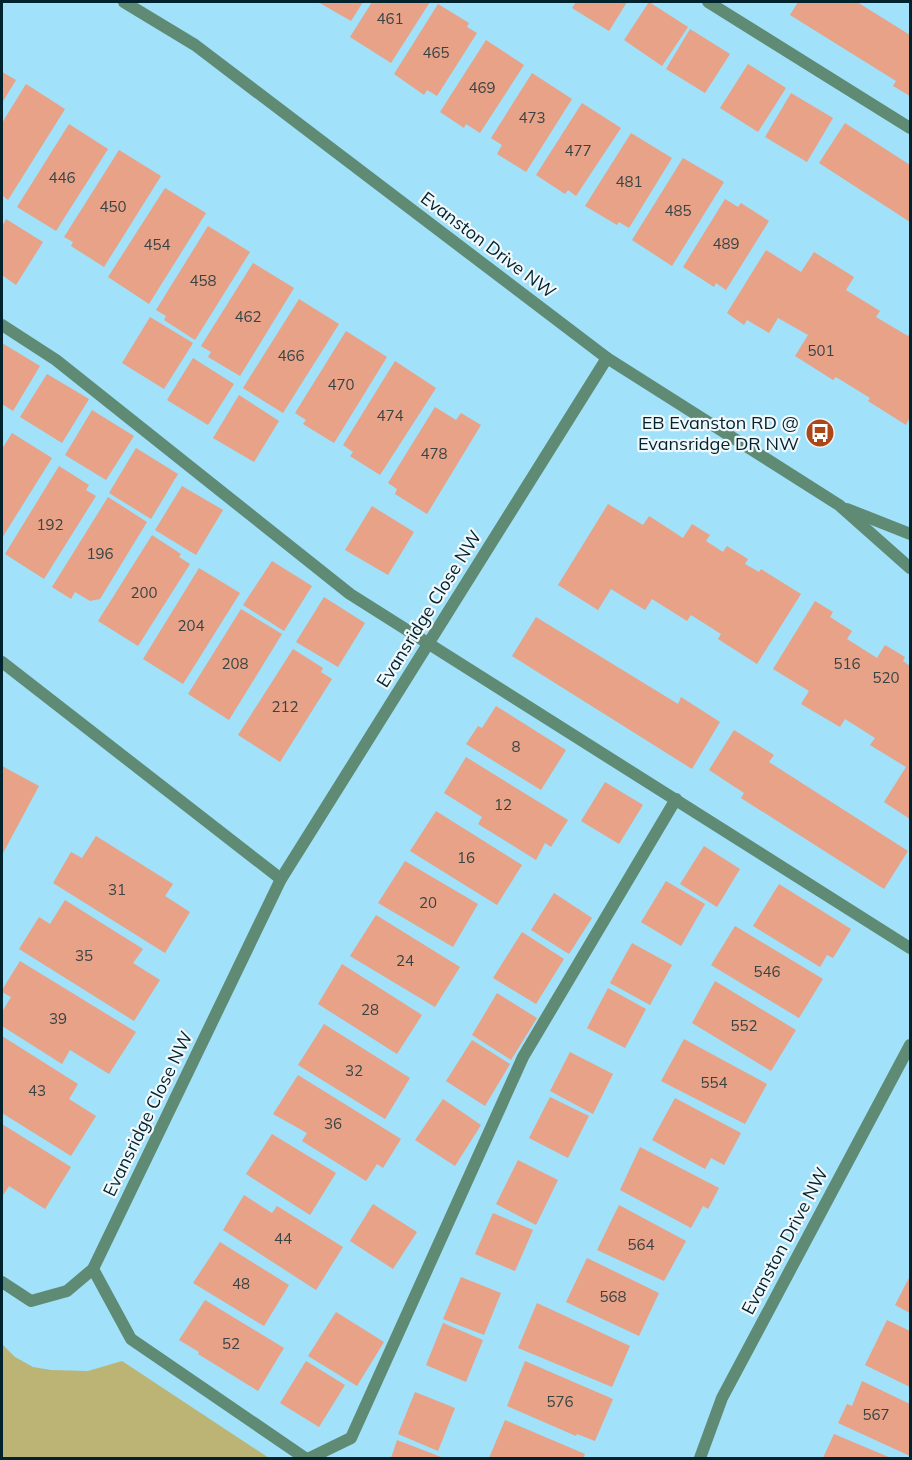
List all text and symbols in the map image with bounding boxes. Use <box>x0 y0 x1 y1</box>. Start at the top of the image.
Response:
house number: 461 <box>376 9 404 28</box>
house number: 465 <box>422 43 450 62</box>
house number: 469 <box>468 78 496 97</box>
house number: 473 <box>518 108 546 127</box>
house number: 477 <box>564 141 592 160</box>
house number: 446 <box>48 168 76 187</box>
house number: 481 <box>615 172 643 191</box>
street label: Evanston Drive NW <box>416 186 560 303</box>
house number: 450 <box>99 197 127 216</box>
house number: 485 <box>664 201 692 220</box>
house number: 489 <box>712 234 740 253</box>
house number: 454 <box>143 235 171 254</box>
house number: 458 <box>189 271 217 290</box>
house number: 462 <box>234 307 262 326</box>
house number: 501 <box>807 341 835 360</box>
house number: 466 <box>277 346 305 365</box>
house number: 470 <box>327 375 355 394</box>
house number: 474 <box>376 406 404 425</box>
place label: EB Evanston RD @ Evansridge DR NW <box>638 411 799 455</box>
bus stop icon: EB Evanston RD @ Evansridge DR NW <box>804 417 836 449</box>
house number: 478 <box>420 444 448 463</box>
house number: 192 <box>36 515 64 534</box>
street label: Evansridge Close NW <box>371 526 486 691</box>
house number: 196 <box>86 544 114 563</box>
house number: 200 <box>130 583 158 602</box>
house number: 204 <box>177 616 205 635</box>
house number: 208 <box>221 654 249 673</box>
house number: 516 <box>833 654 861 673</box>
house number: 520 <box>872 668 900 687</box>
house number: 212 <box>271 697 299 716</box>
house number: 8 <box>511 737 521 756</box>
house number: 12 <box>494 795 512 814</box>
house number: 16 <box>457 848 475 867</box>
house number: 31 <box>108 880 126 899</box>
house number: 20 <box>419 893 437 912</box>
house number: 35 <box>75 946 93 965</box>
house number: 24 <box>396 951 414 970</box>
house number: 546 <box>753 962 781 981</box>
house number: 28 <box>361 1000 379 1019</box>
house number: 39 <box>49 1009 67 1028</box>
house number: 552 <box>730 1016 758 1035</box>
street label: Evansridge Close NW <box>98 1027 198 1200</box>
house number: 32 <box>345 1061 363 1080</box>
house number: 554 <box>700 1073 728 1092</box>
house number: 43 <box>28 1081 46 1100</box>
house number: 36 <box>324 1114 342 1133</box>
street label: Evanston Drive NW <box>736 1163 833 1318</box>
house number: 44 <box>274 1229 292 1248</box>
house number: 564 <box>627 1235 655 1254</box>
house number: 48 <box>232 1274 250 1293</box>
house number: 568 <box>599 1287 627 1306</box>
house number: 52 <box>222 1334 240 1353</box>
house number: 576 <box>546 1392 574 1411</box>
house number: 567 <box>862 1405 890 1424</box>

